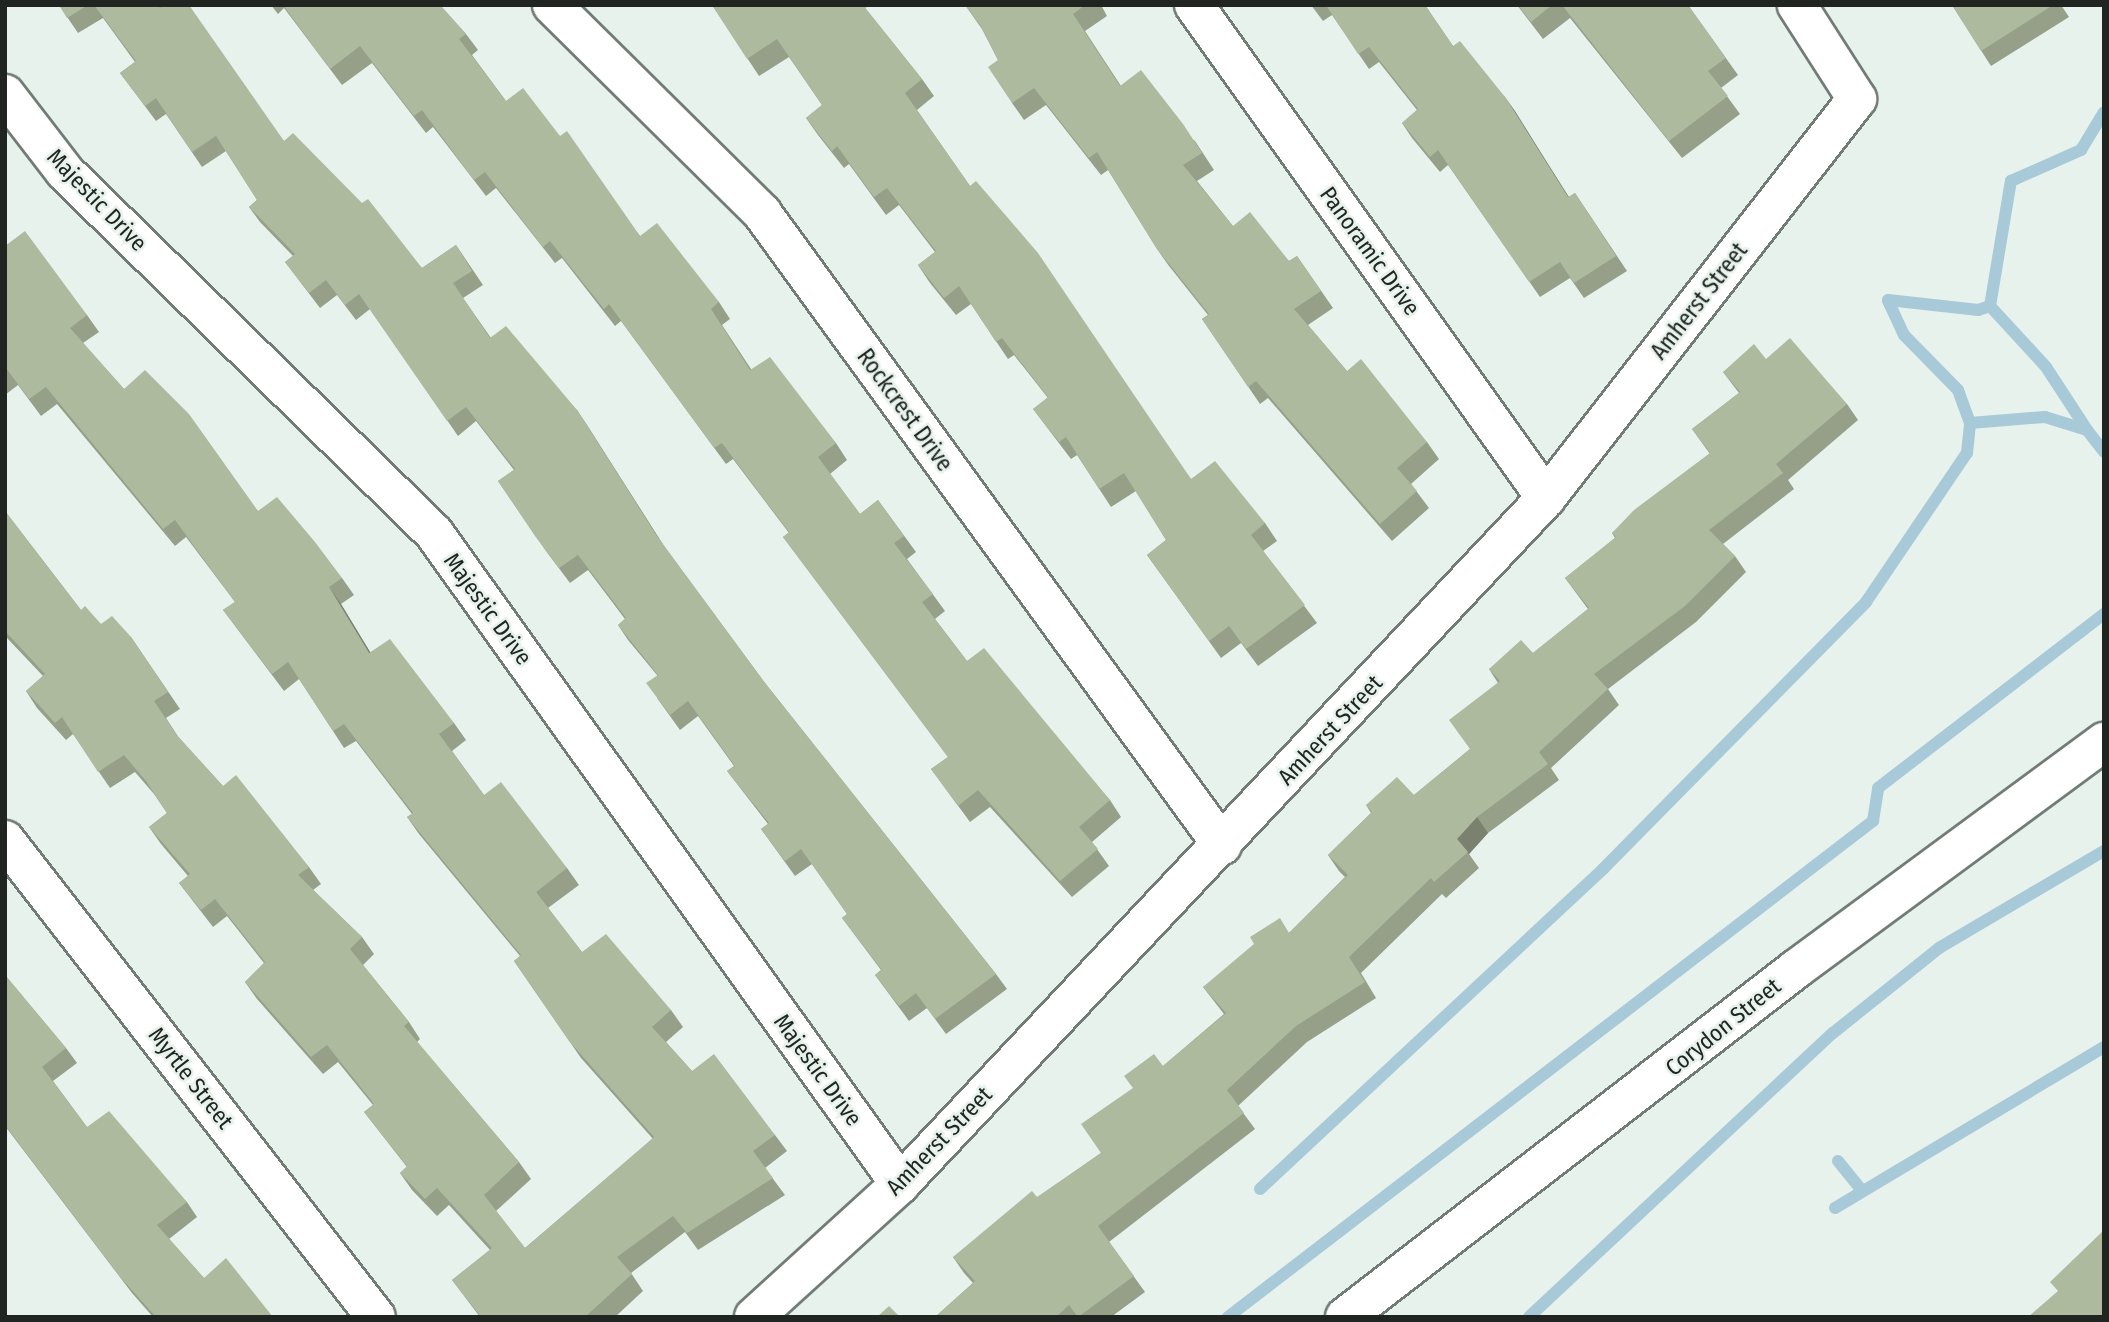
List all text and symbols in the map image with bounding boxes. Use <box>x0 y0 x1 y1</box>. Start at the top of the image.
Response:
street label: Majestic Drive <box>41 143 153 257</box>
street label: Panoramic Drive <box>1314 181 1426 321</box>
street label: Amherst Street <box>1645 237 1753 365</box>
street label: Rockcrest Drive <box>851 343 959 477</box>
street label: Majestic Drive <box>438 548 538 670</box>
street label: Amherst Street <box>1272 669 1388 791</box>
street label: Corydon Street <box>1660 972 1786 1082</box>
street label: Majestic Drive <box>768 1009 868 1131</box>
street label: Myrtle Street <box>143 1022 239 1134</box>
street label: Amherst Street <box>880 1081 998 1201</box>

